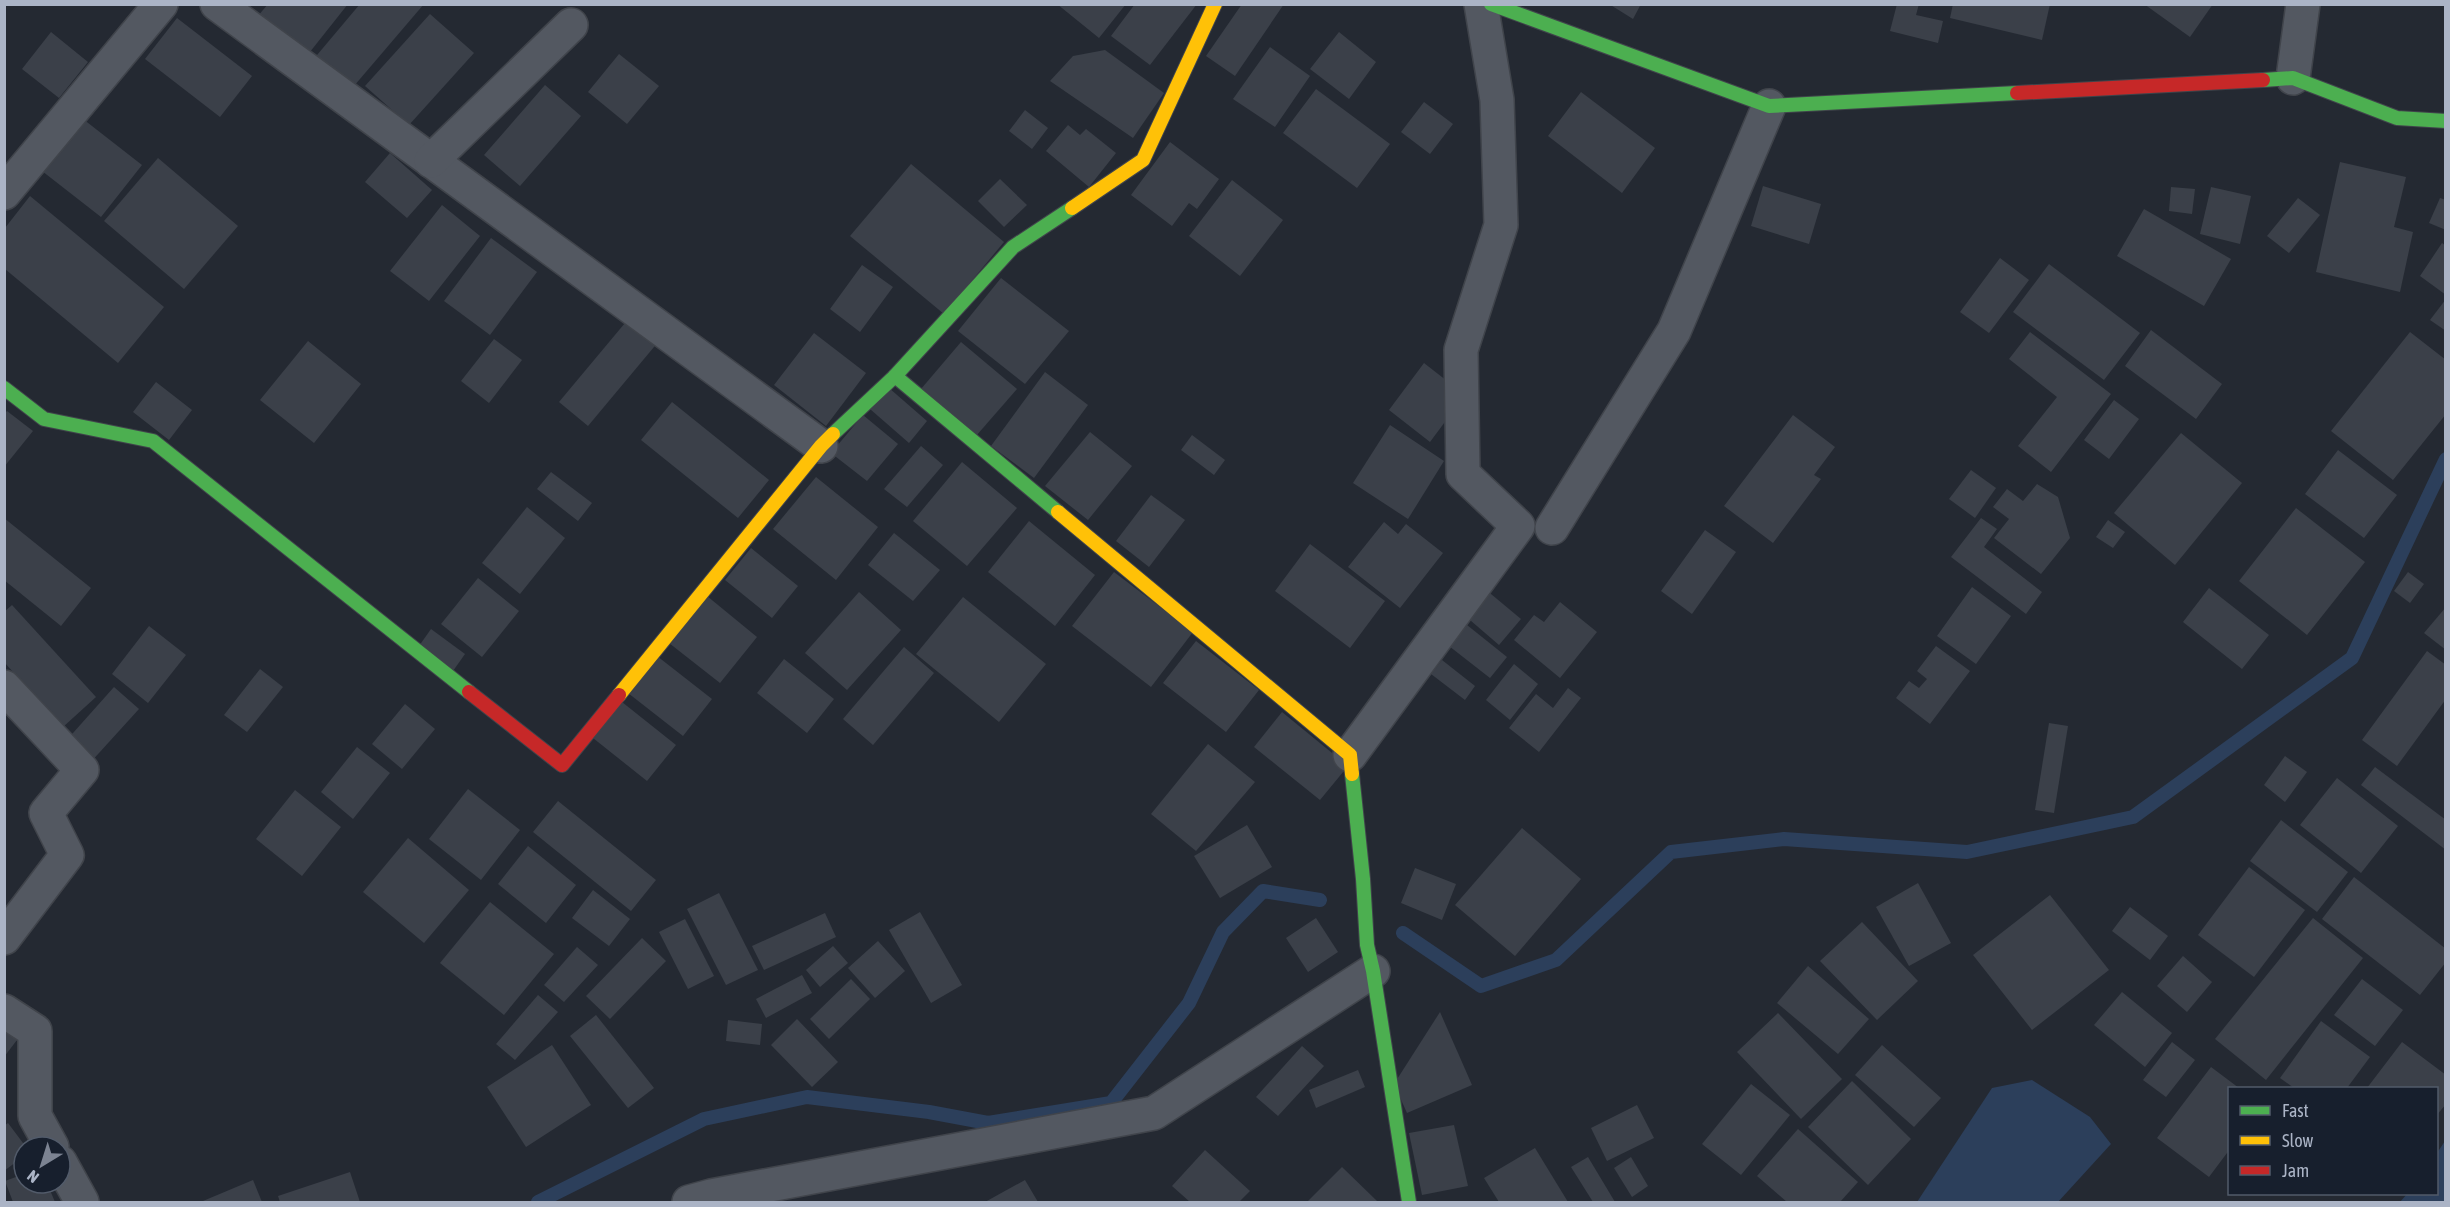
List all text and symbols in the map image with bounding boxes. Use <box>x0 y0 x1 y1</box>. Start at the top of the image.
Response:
legend <box>2228 1087 2438 1195</box>
text: Fast <box>2282 1100 2309 1121</box>
text: Slow <box>2282 1130 2313 1151</box>
north arrow <box>12 1135 72 1195</box>
text: Jam <box>2282 1160 2309 1181</box>
text: N <box>23 1167 42 1187</box>

